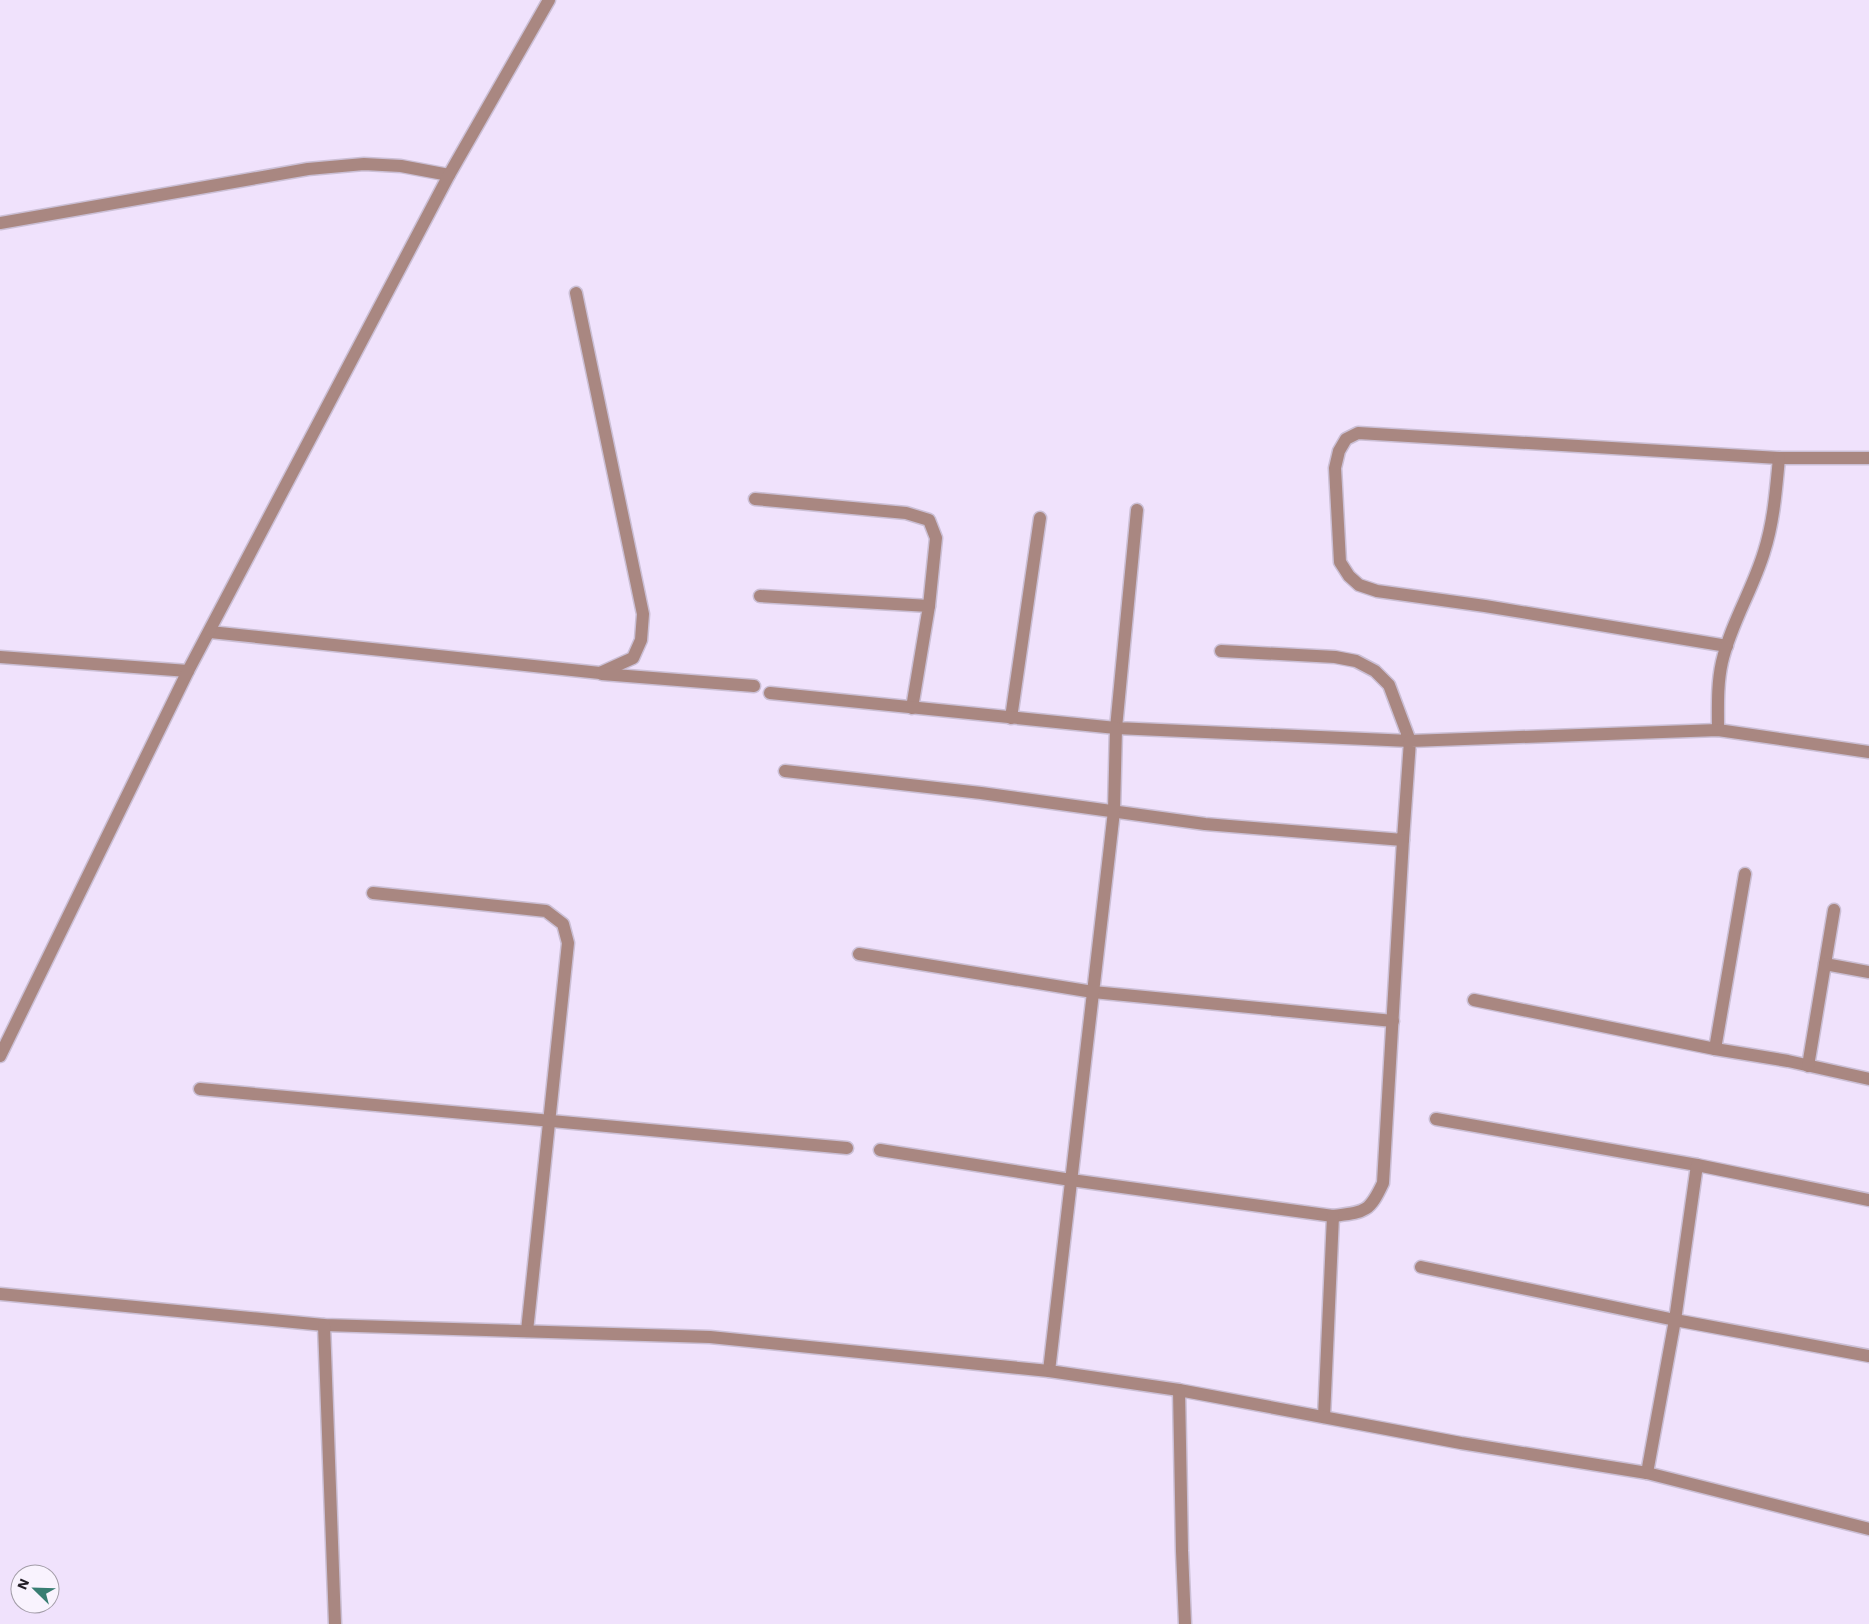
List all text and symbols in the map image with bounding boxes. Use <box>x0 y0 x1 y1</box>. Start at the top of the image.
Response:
north arrow <box>10 1564 60 1614</box>
text: N <box>14 1576 32 1592</box>

